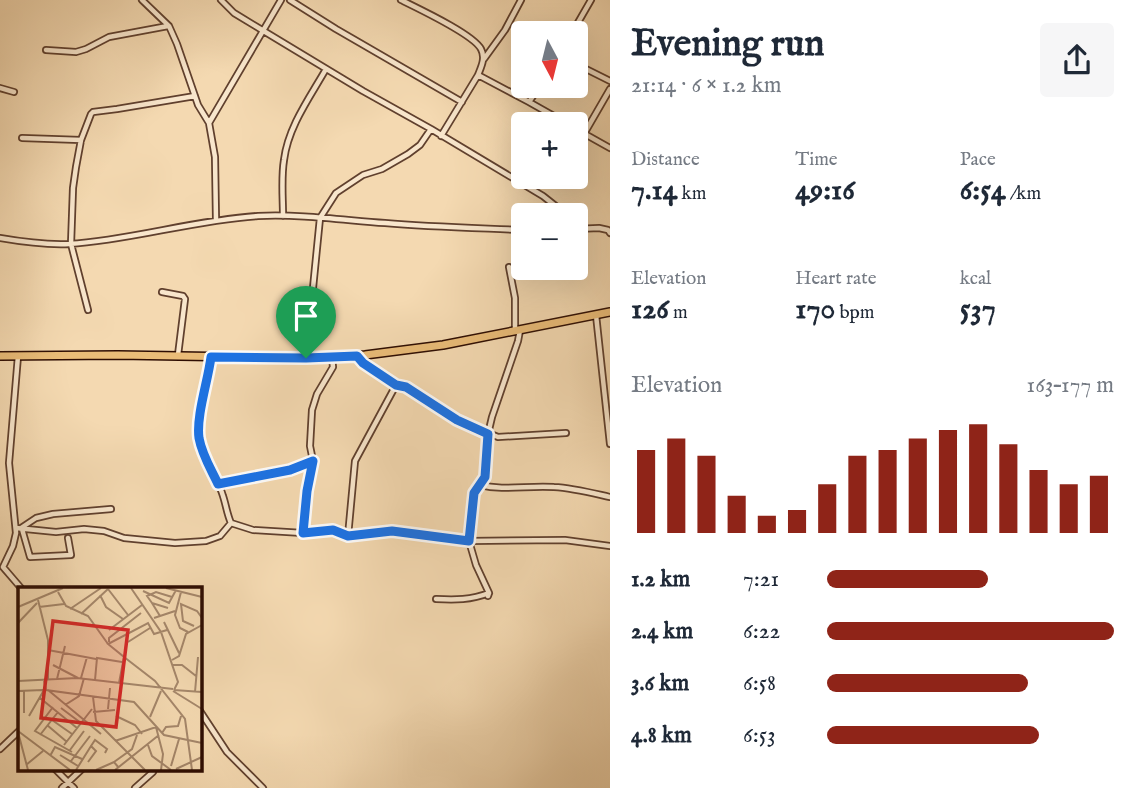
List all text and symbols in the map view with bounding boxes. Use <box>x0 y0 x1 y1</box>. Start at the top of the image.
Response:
north arrow <box>511 21 588 98</box>
map controls <box>511 21 588 280</box>
text: Evening run <box>631 21 825 69</box>
button: share <box>1040 23 1114 97</box>
text: 21:14 · 6 × 1.2 km <box>631 71 781 100</box>
button: + <box>511 112 588 189</box>
text: Distance <box>631 148 700 172</box>
text: Time <box>795 148 838 172</box>
text: Pace <box>960 148 996 172</box>
text: 7.14 <box>631 172 677 210</box>
text: 49:16 <box>795 172 855 210</box>
text: 6:54 <box>960 172 1006 210</box>
text: km <box>677 182 706 206</box>
text: /km <box>1006 182 1041 206</box>
button: − <box>511 203 588 280</box>
text: Elevation <box>631 267 706 291</box>
text: Heart rate <box>795 267 876 291</box>
text: kcal <box>960 267 991 291</box>
pin <box>276 286 336 358</box>
text: 126 <box>631 291 669 329</box>
text: 170 <box>795 291 835 329</box>
text: 537 <box>960 291 996 329</box>
icon: arrive <box>287 297 325 335</box>
text: m <box>669 301 688 325</box>
text: bpm <box>835 301 875 325</box>
text: Elevation <box>631 371 722 400</box>
text: 163–177 m <box>1027 371 1114 400</box>
text: 1.2 km <box>631 565 690 594</box>
text: 7:21 <box>743 565 779 594</box>
inset map <box>18 587 201 770</box>
text: 2.4 km <box>631 617 693 646</box>
text: 6:22 <box>743 617 780 646</box>
text: 3.6 km <box>631 669 689 698</box>
text: 6:58 <box>743 669 776 698</box>
text: 4.8 km <box>631 721 692 750</box>
text: 6:53 <box>743 721 776 750</box>

